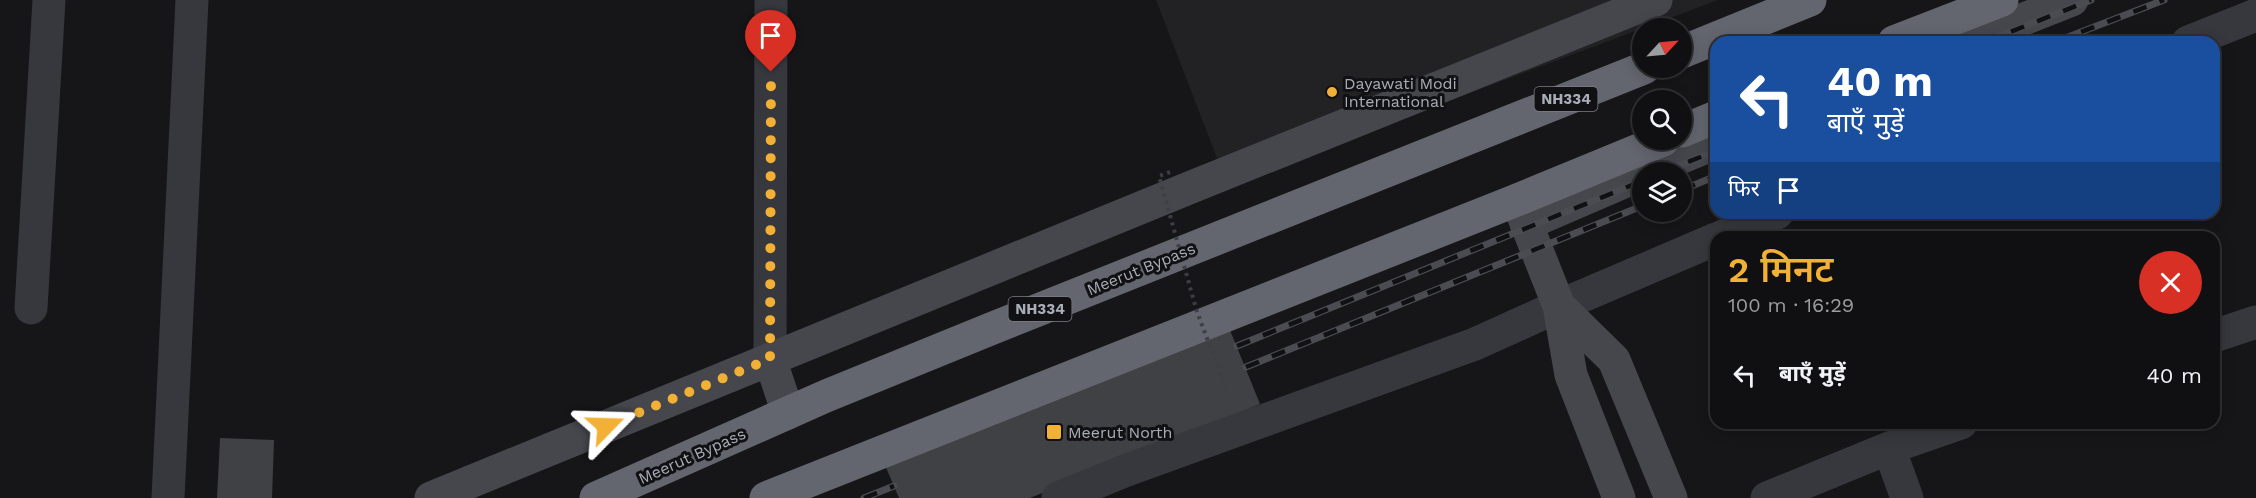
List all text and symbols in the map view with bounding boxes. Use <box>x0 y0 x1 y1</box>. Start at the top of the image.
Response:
pin <box>745 10 796 72</box>
north arrow <box>1632 18 1692 78</box>
map controls <box>1632 18 1692 222</box>
icon: arrive <box>754 19 787 52</box>
text: 40 m <box>1827 57 1933 106</box>
icon: left <box>1728 60 1806 138</box>
place label: Dayawati Modi International <box>1344 74 1457 111</box>
marker: Dayawati Modi International <box>1325 85 1339 99</box>
road number: NH334 <box>1534 87 1598 111</box>
button: search <box>1632 90 1692 150</box>
text: बाएँ मुड़ें <box>1827 107 1904 139</box>
button: layers <box>1632 162 1692 222</box>
icon: arrive <box>1772 174 1805 207</box>
text: फिर <box>1728 176 1760 201</box>
street label: Meerut Bypass <box>1084 239 1198 299</box>
text: 2 मिनट <box>1728 249 1833 291</box>
button: close <box>2139 251 2202 314</box>
text: 100 m · 16:29 <box>1728 293 1854 317</box>
road number: NH334 <box>1008 297 1072 321</box>
icon: left <box>1728 359 1761 392</box>
text: बाएँ मुड़ें <box>1779 361 1846 386</box>
text: 40 m <box>2146 363 2202 388</box>
position arrow <box>574 394 638 458</box>
marker: Meerut North <box>1045 423 1063 441</box>
place label: Meerut North <box>1068 423 1172 442</box>
street label: Meerut Bypass <box>636 424 748 488</box>

